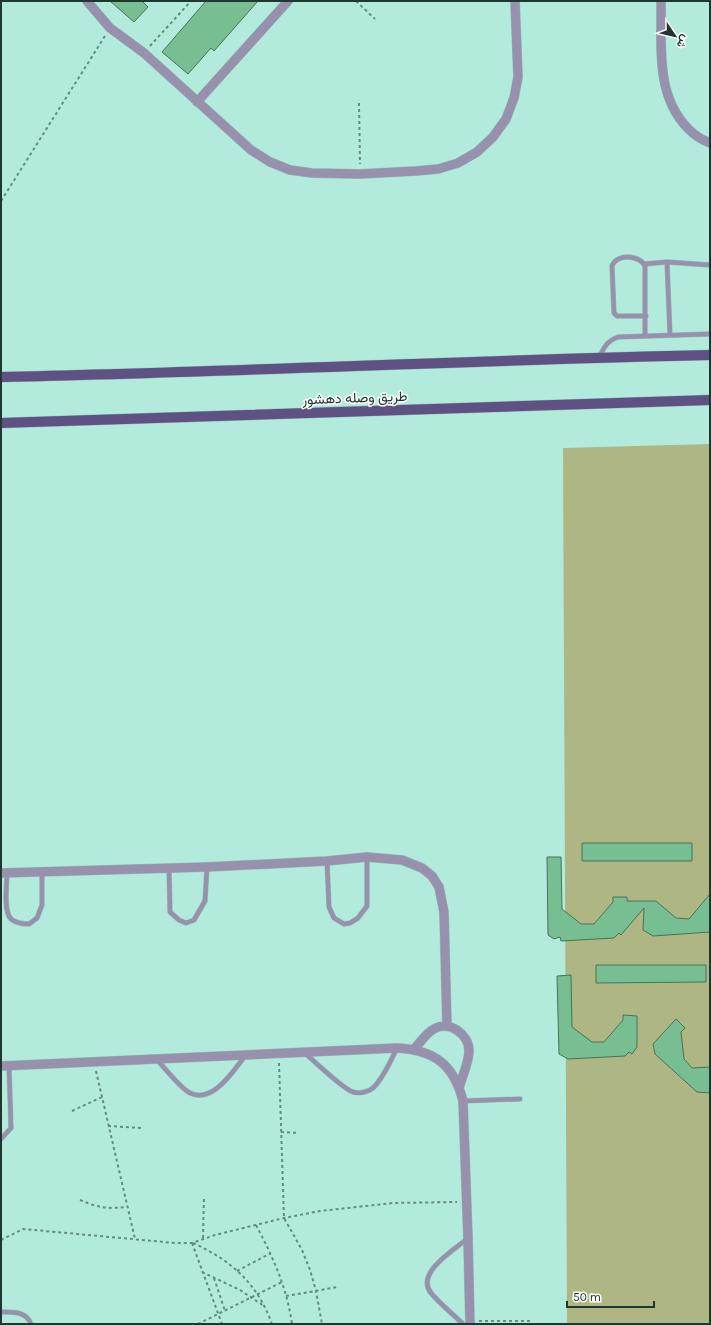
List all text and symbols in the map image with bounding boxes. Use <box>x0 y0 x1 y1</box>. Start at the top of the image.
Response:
north arrow <box>655 16 695 56</box>
text: ش <box>674 32 692 51</box>
street label: طريق وصله دهشور <box>301 388 408 408</box>
scale bar <box>567 1283 654 1309</box>
text: 50 m <box>573 1290 601 1304</box>

